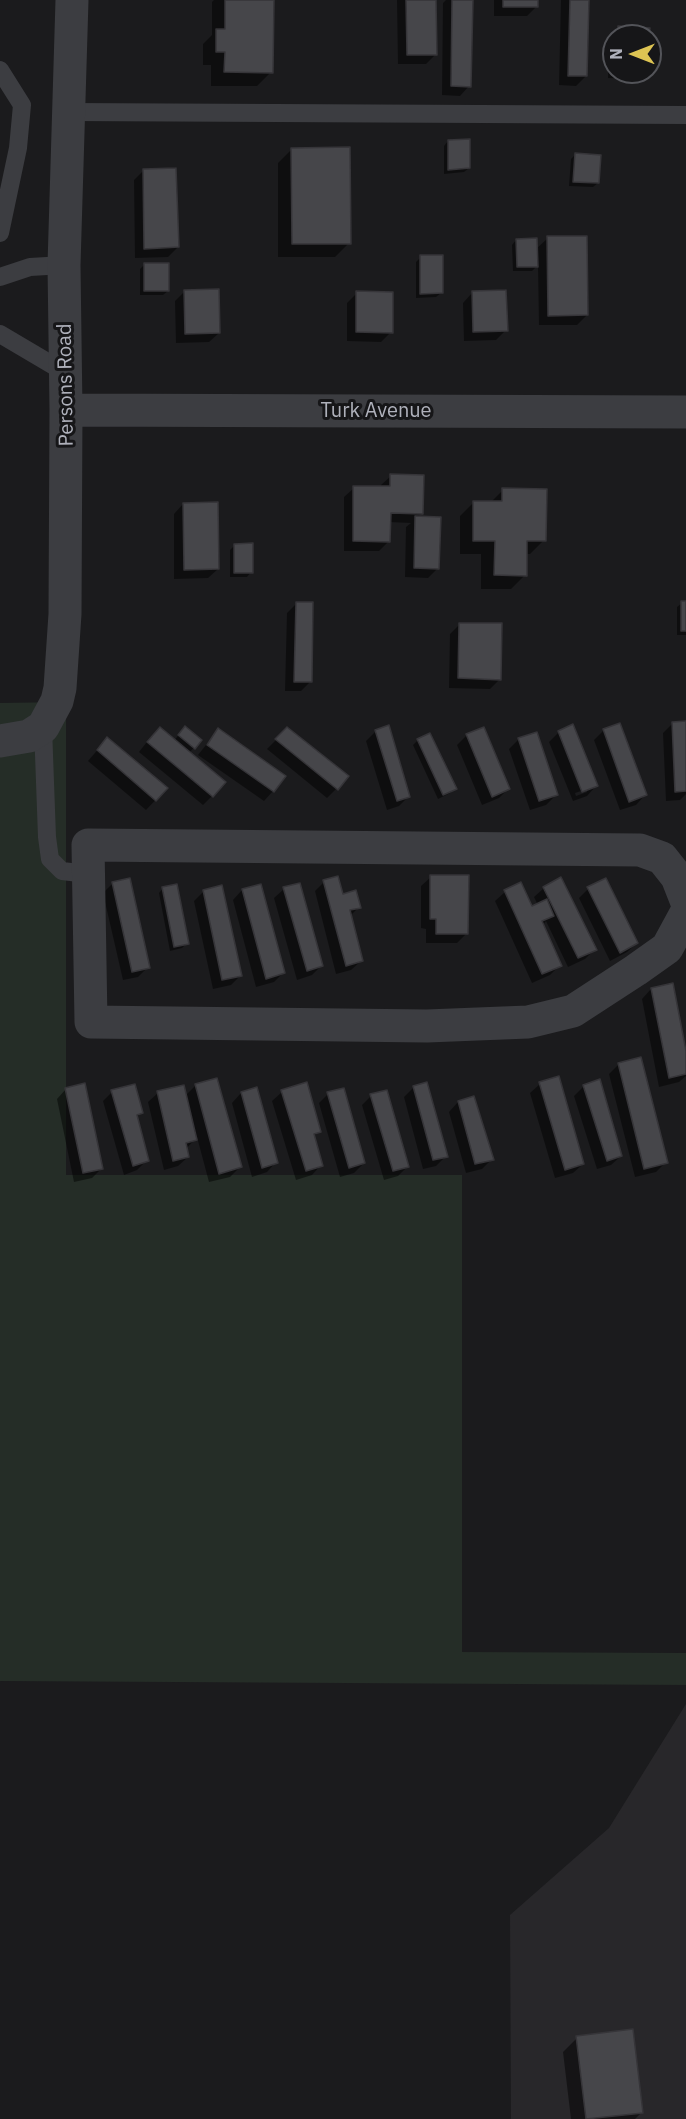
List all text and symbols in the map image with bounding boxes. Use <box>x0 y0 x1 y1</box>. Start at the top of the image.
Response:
north arrow <box>602 24 662 84</box>
text: N <box>606 48 626 60</box>
street label: Persons Road <box>53 323 79 447</box>
street label: Turk Avenue <box>320 399 432 423</box>

